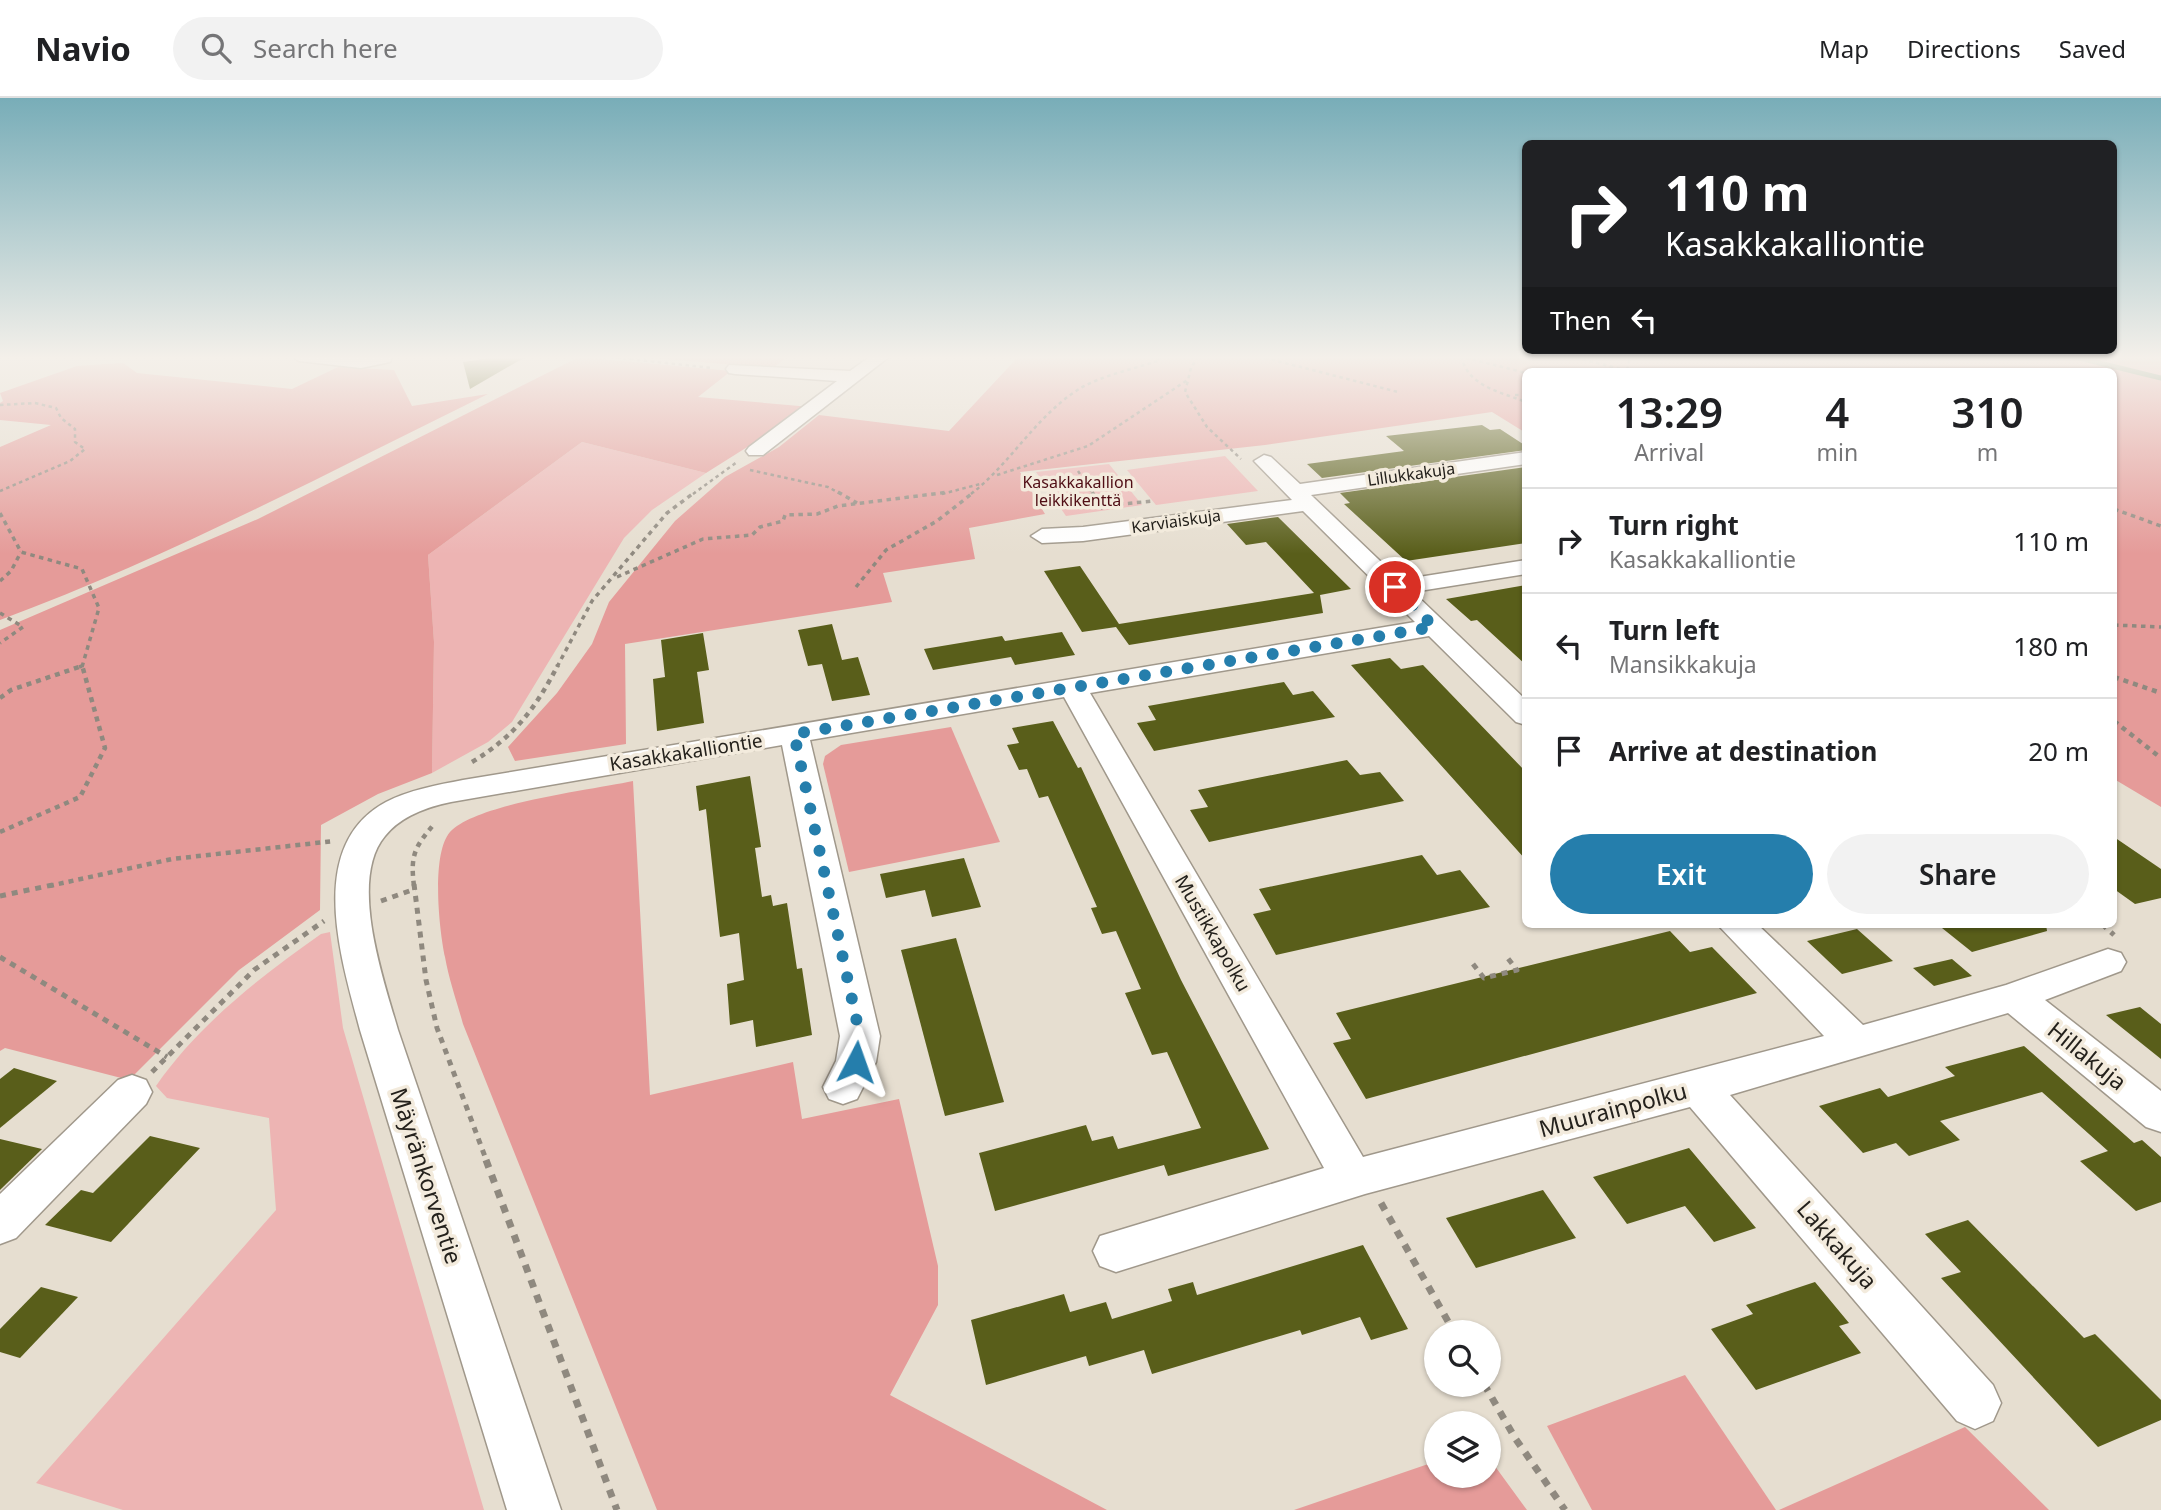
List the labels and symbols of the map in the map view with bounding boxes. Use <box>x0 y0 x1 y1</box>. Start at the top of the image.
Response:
street label: Lillukkakuja <box>1366 457 1456 491</box>
park label: Kasakkakallion leikkikenttä <box>1022 471 1134 511</box>
street label: Karviaiskuja <box>1130 504 1222 538</box>
pin <box>1365 557 1425 617</box>
street label: Kasakkakalliontie <box>608 727 764 777</box>
street label: Mustikkapolku <box>1169 870 1257 996</box>
street label: Hillakuja <box>2041 1013 2134 1097</box>
position arrow <box>819 1025 893 1099</box>
street label: Muurainpolku <box>1535 1074 1690 1144</box>
street label: Mäyränkorventie <box>383 1084 471 1268</box>
street label: Lakkakuja <box>1790 1193 1885 1296</box>

